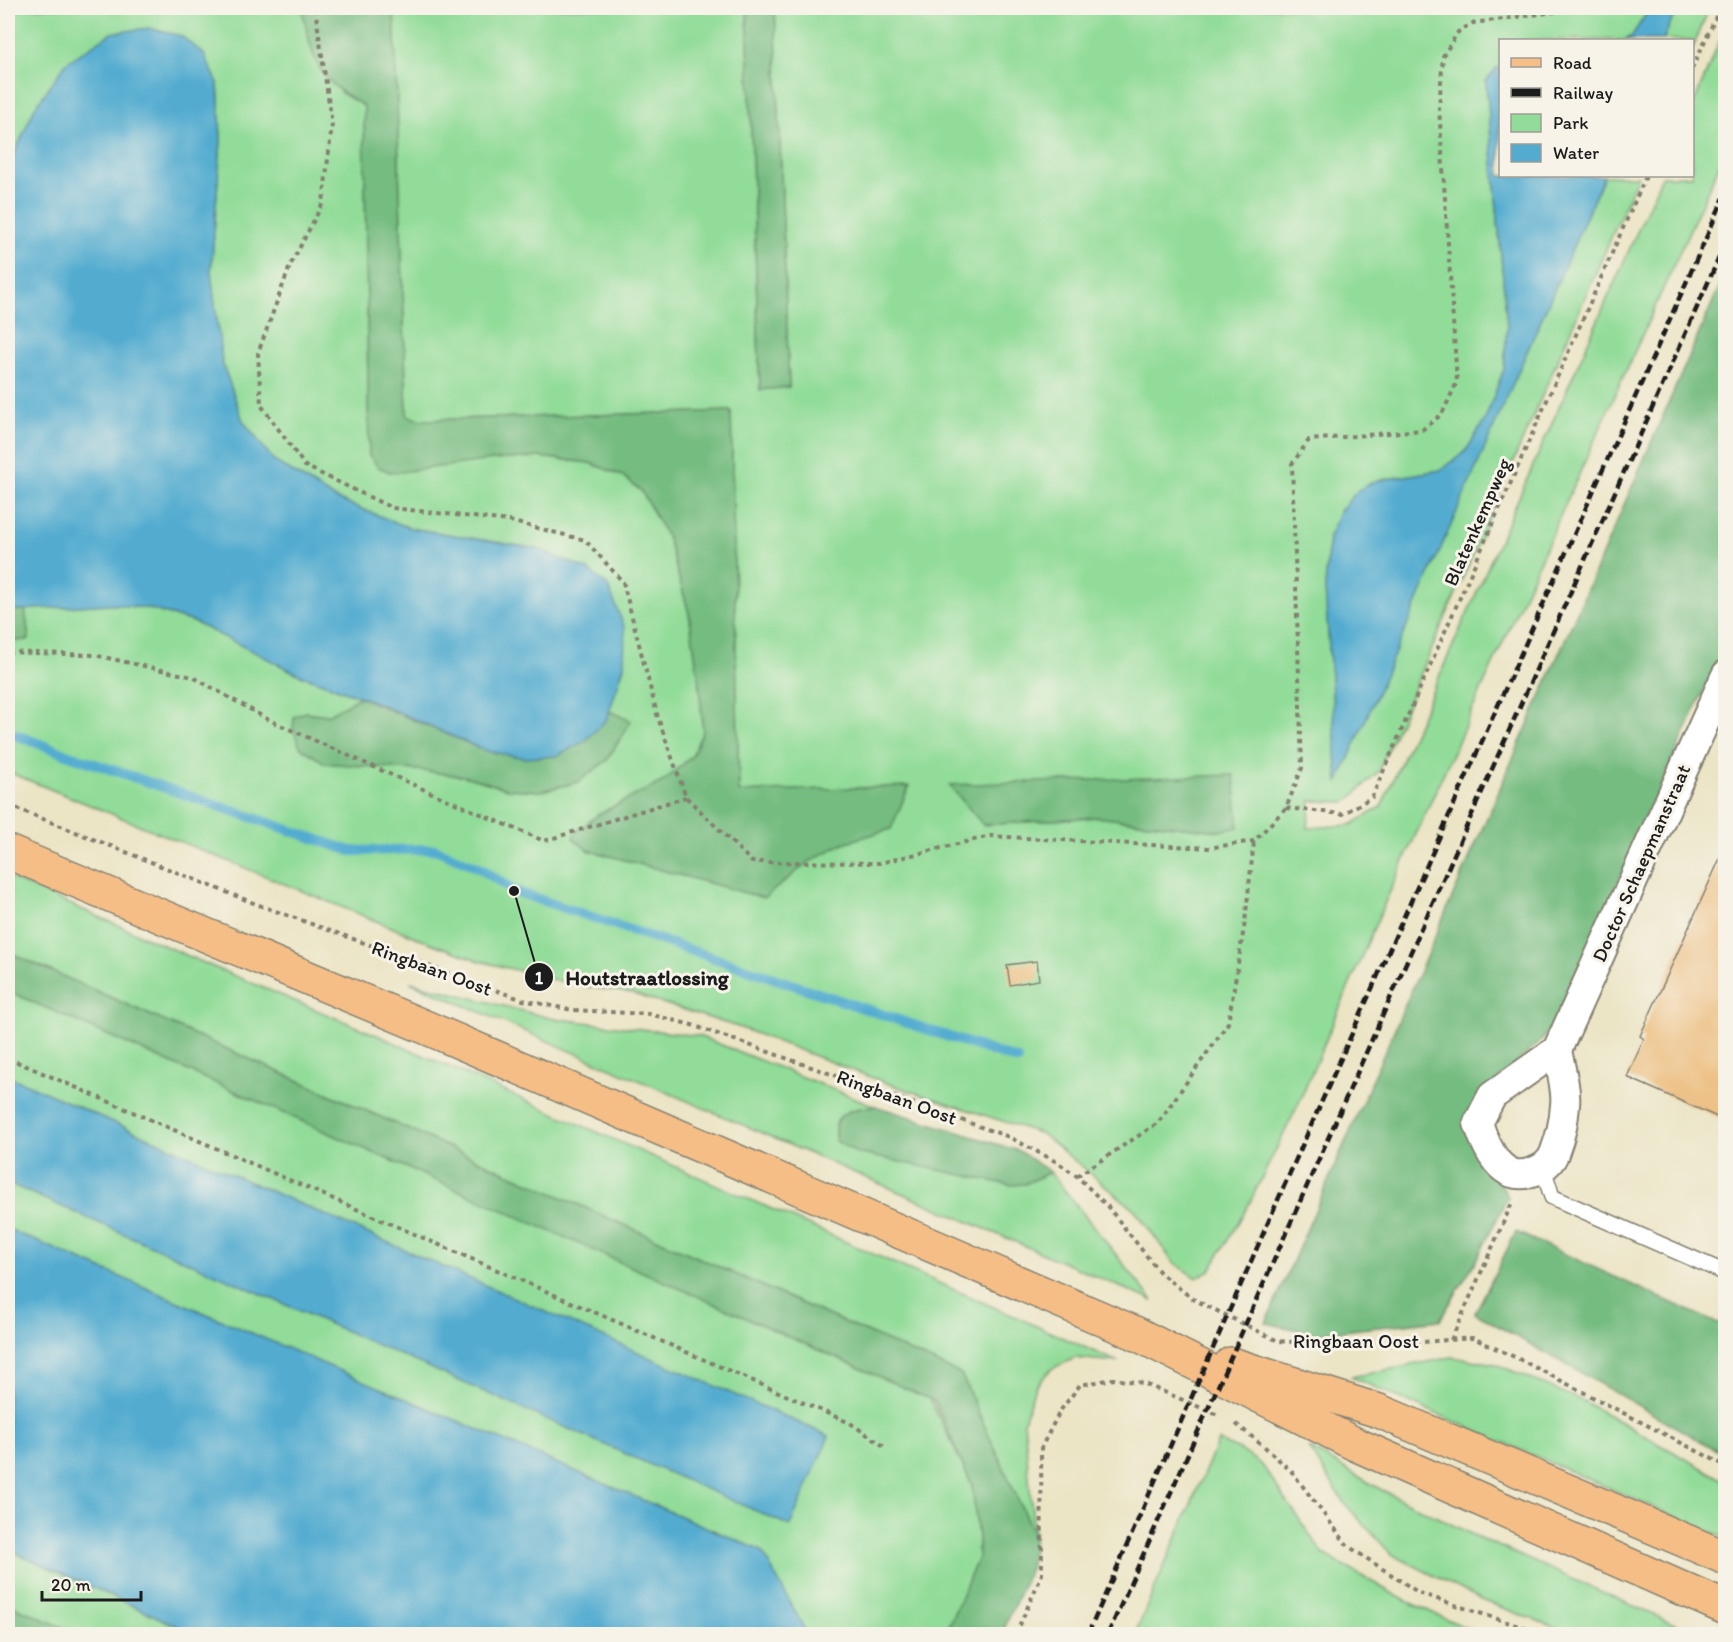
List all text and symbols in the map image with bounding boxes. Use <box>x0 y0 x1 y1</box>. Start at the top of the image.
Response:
legend <box>1499 39 1694 177</box>
text: Road <box>1553 52 1592 74</box>
text: Railway <box>1553 82 1614 104</box>
text: Park <box>1553 112 1588 134</box>
text: Water <box>1553 142 1599 164</box>
street label: Blatenkempweg <box>1438 454 1516 590</box>
street label: Doctor Schaepmanstraat <box>1587 760 1695 966</box>
street label: Ringbaan Oost <box>369 935 495 1001</box>
callout: Houtstraatlossing <box>524 958 741 997</box>
text: Houtstraatlossing <box>565 965 730 991</box>
text: 1 <box>535 967 544 989</box>
street label: Ringbaan Oost <box>834 1064 960 1130</box>
street label: Ringbaan Oost <box>1293 1329 1419 1353</box>
scale bar <box>42 1564 141 1602</box>
text: 20 m <box>51 1574 91 1596</box>

